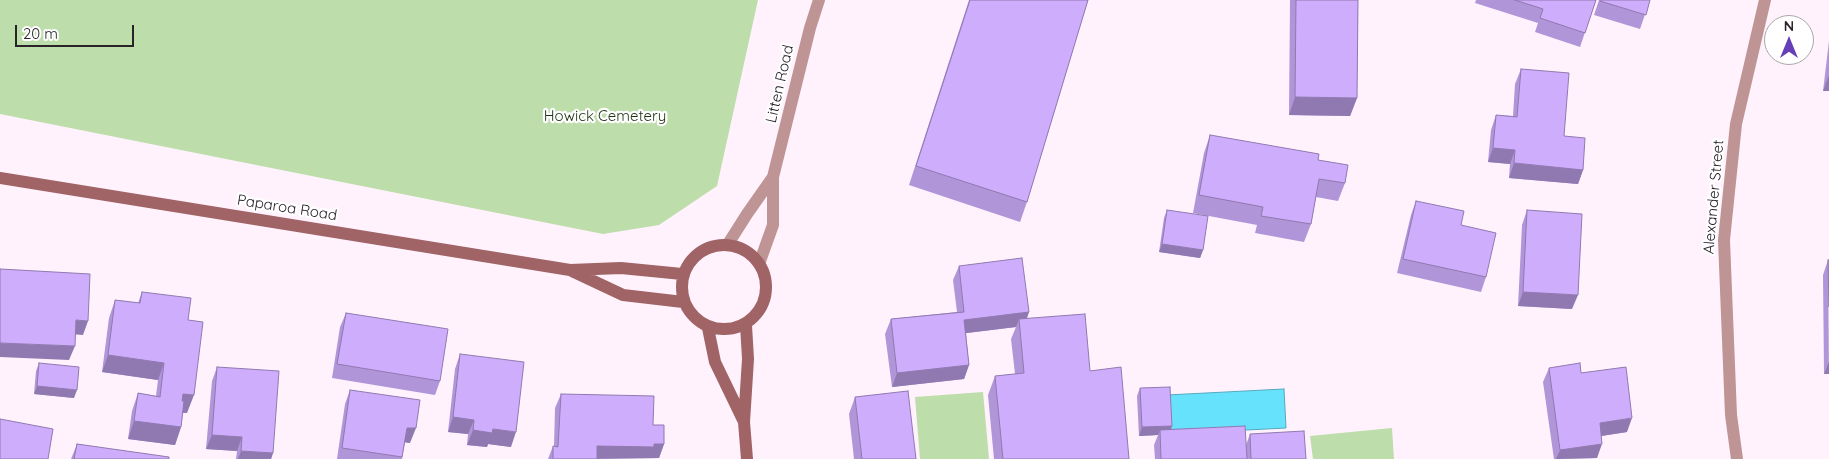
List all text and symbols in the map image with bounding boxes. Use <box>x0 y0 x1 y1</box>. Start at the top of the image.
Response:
scale bar <box>18 15 136 47</box>
north arrow <box>1764 15 1814 65</box>
text: N <box>1784 17 1794 35</box>
text: 20 m <box>23 24 58 43</box>
street label: Litten Road <box>762 43 798 125</box>
park label: Howick Cemetery <box>544 107 666 125</box>
street label: Alexander Street <box>1700 139 1728 255</box>
street label: Paparoa Road <box>236 191 338 225</box>

